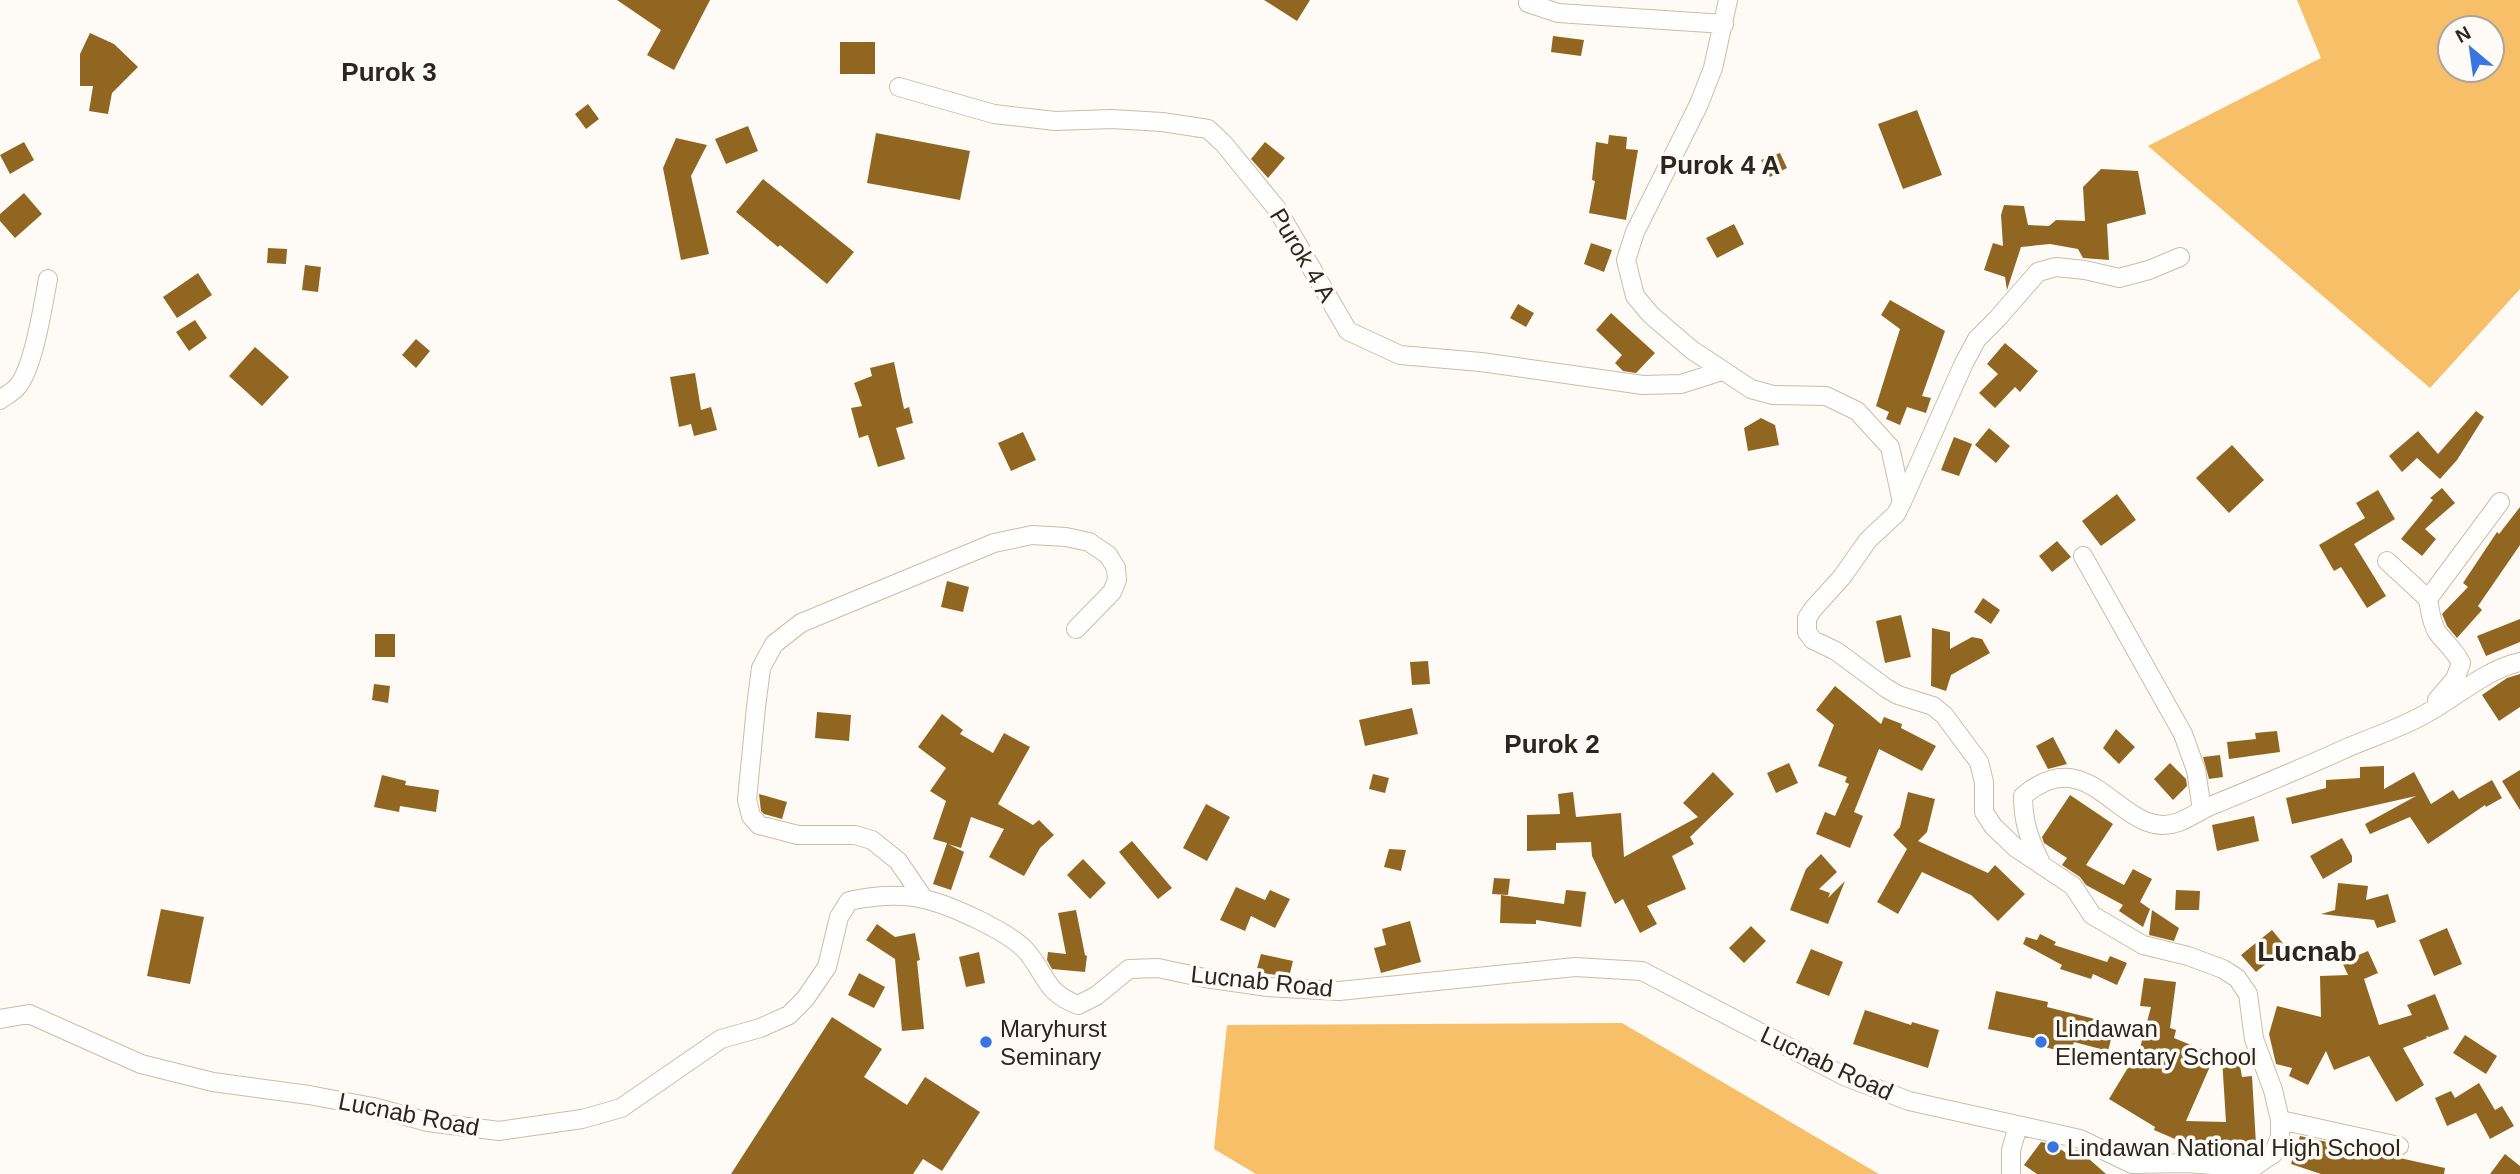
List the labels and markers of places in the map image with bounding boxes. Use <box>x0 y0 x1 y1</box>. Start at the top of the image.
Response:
place label: Maryhurst Seminary <box>1000 1015 1107 1070</box>
place label: Lindawan Elementary School <box>2055 1015 2256 1070</box>
marker: Maryhurst Seminary <box>978 1034 994 1050</box>
marker: Lindawan Elementary School <box>2033 1034 2049 1050</box>
place label: Lindawan National High School <box>2067 1134 2401 1161</box>
marker: Lindawan National High School <box>2045 1139 2061 1155</box>

